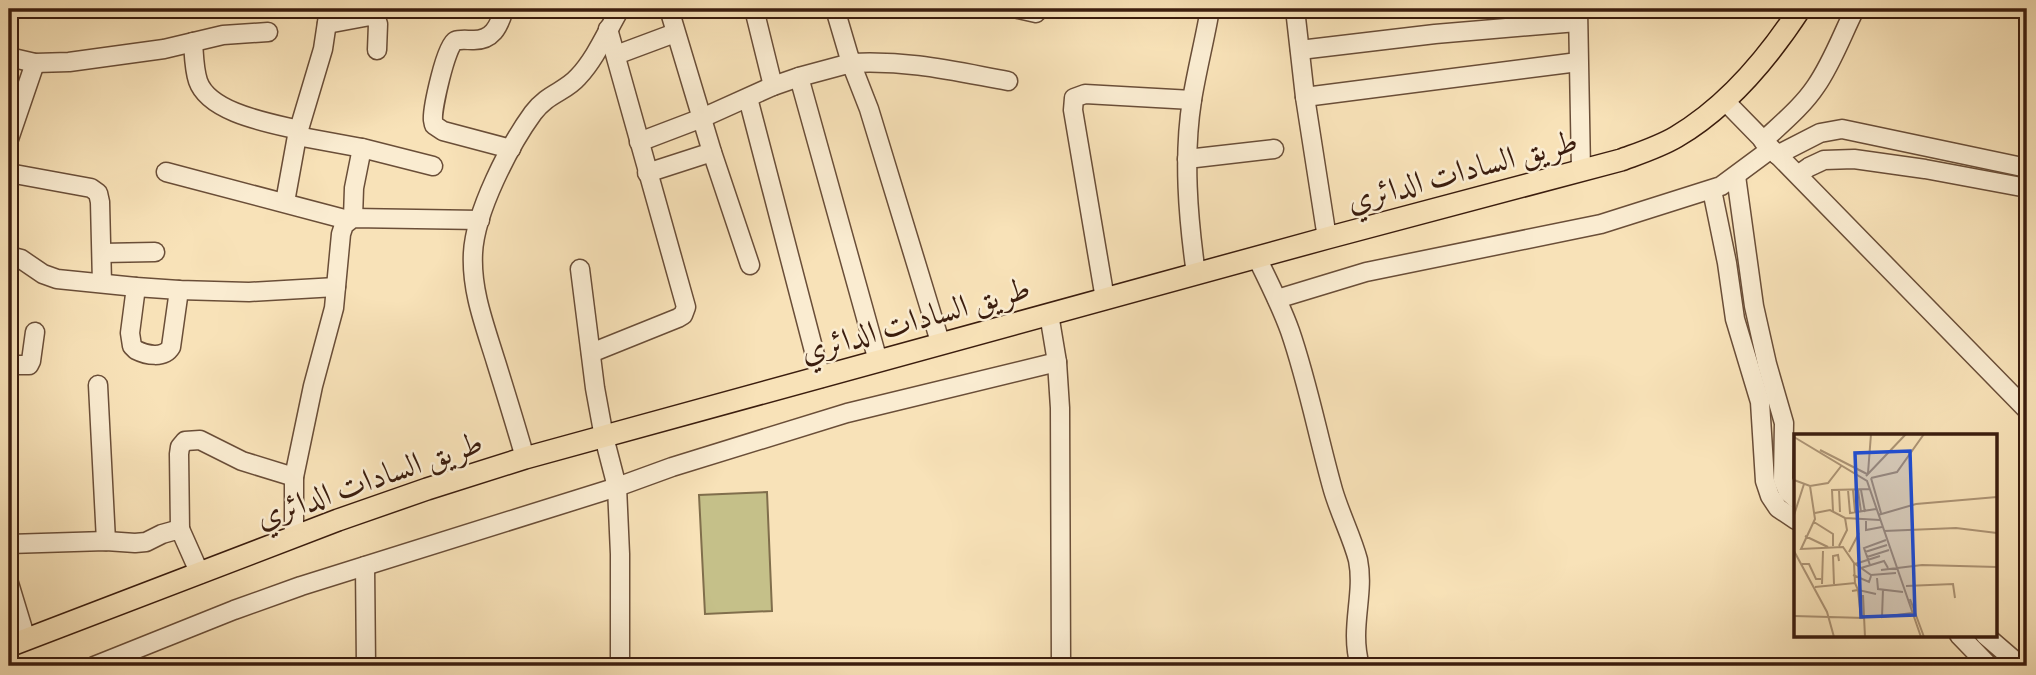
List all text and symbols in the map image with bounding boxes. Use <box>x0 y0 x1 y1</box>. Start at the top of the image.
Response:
street label: طريق السادات الدائري <box>1342 119 1583 225</box>
street label: طريق السادات الدائري <box>795 266 1036 376</box>
street label: طريق السادات الدائري <box>250 420 490 541</box>
inset map <box>1794 434 1997 636</box>

